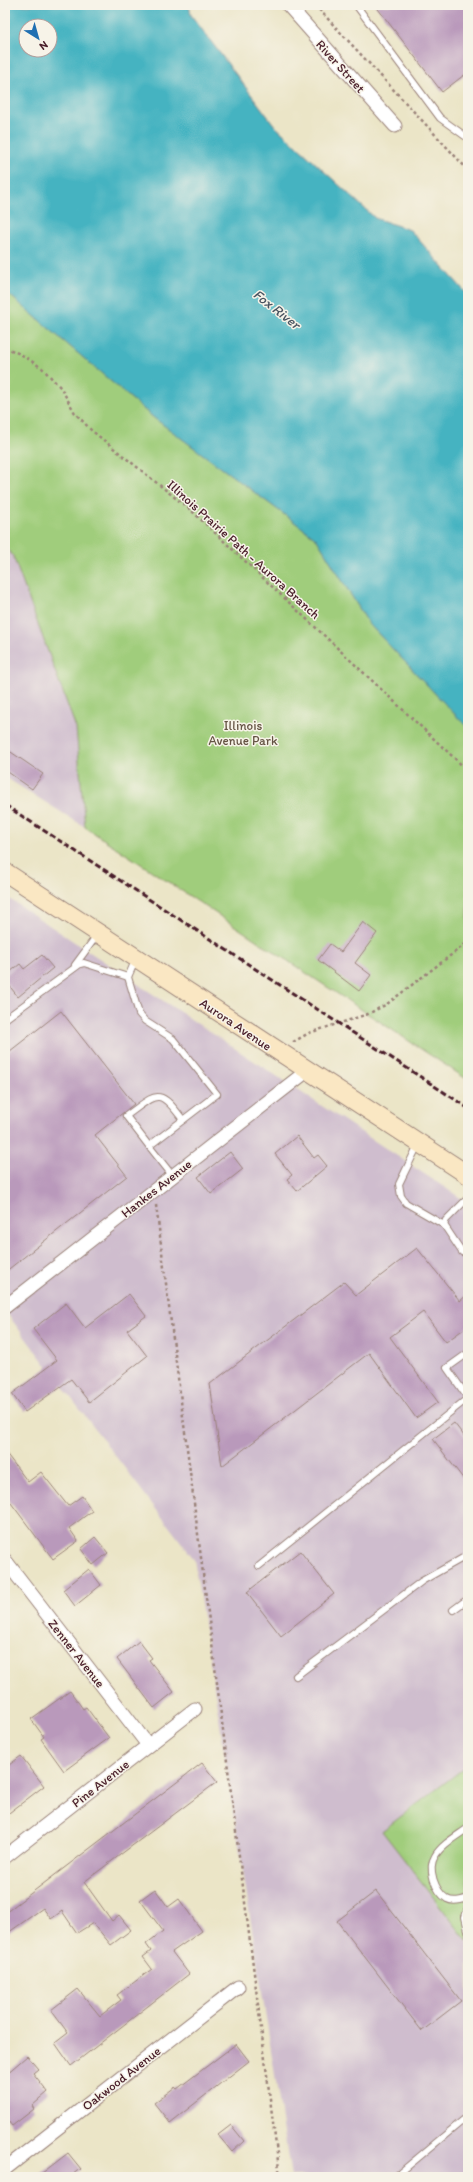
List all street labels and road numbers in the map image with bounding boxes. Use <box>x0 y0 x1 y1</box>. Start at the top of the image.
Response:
street label: River Street <box>313 37 368 96</box>
street label: Illinois Prairie Path - Aurora Branch <box>164 477 323 622</box>
street label: Aurora Avenue <box>197 995 274 1054</box>
street label: Hankes Avenue <box>118 1156 195 1221</box>
street label: Zenner Avenue <box>45 1616 108 1691</box>
street label: Pine Avenue <box>69 1756 132 1810</box>
street label: Oakwood Avenue <box>79 2043 164 2114</box>

